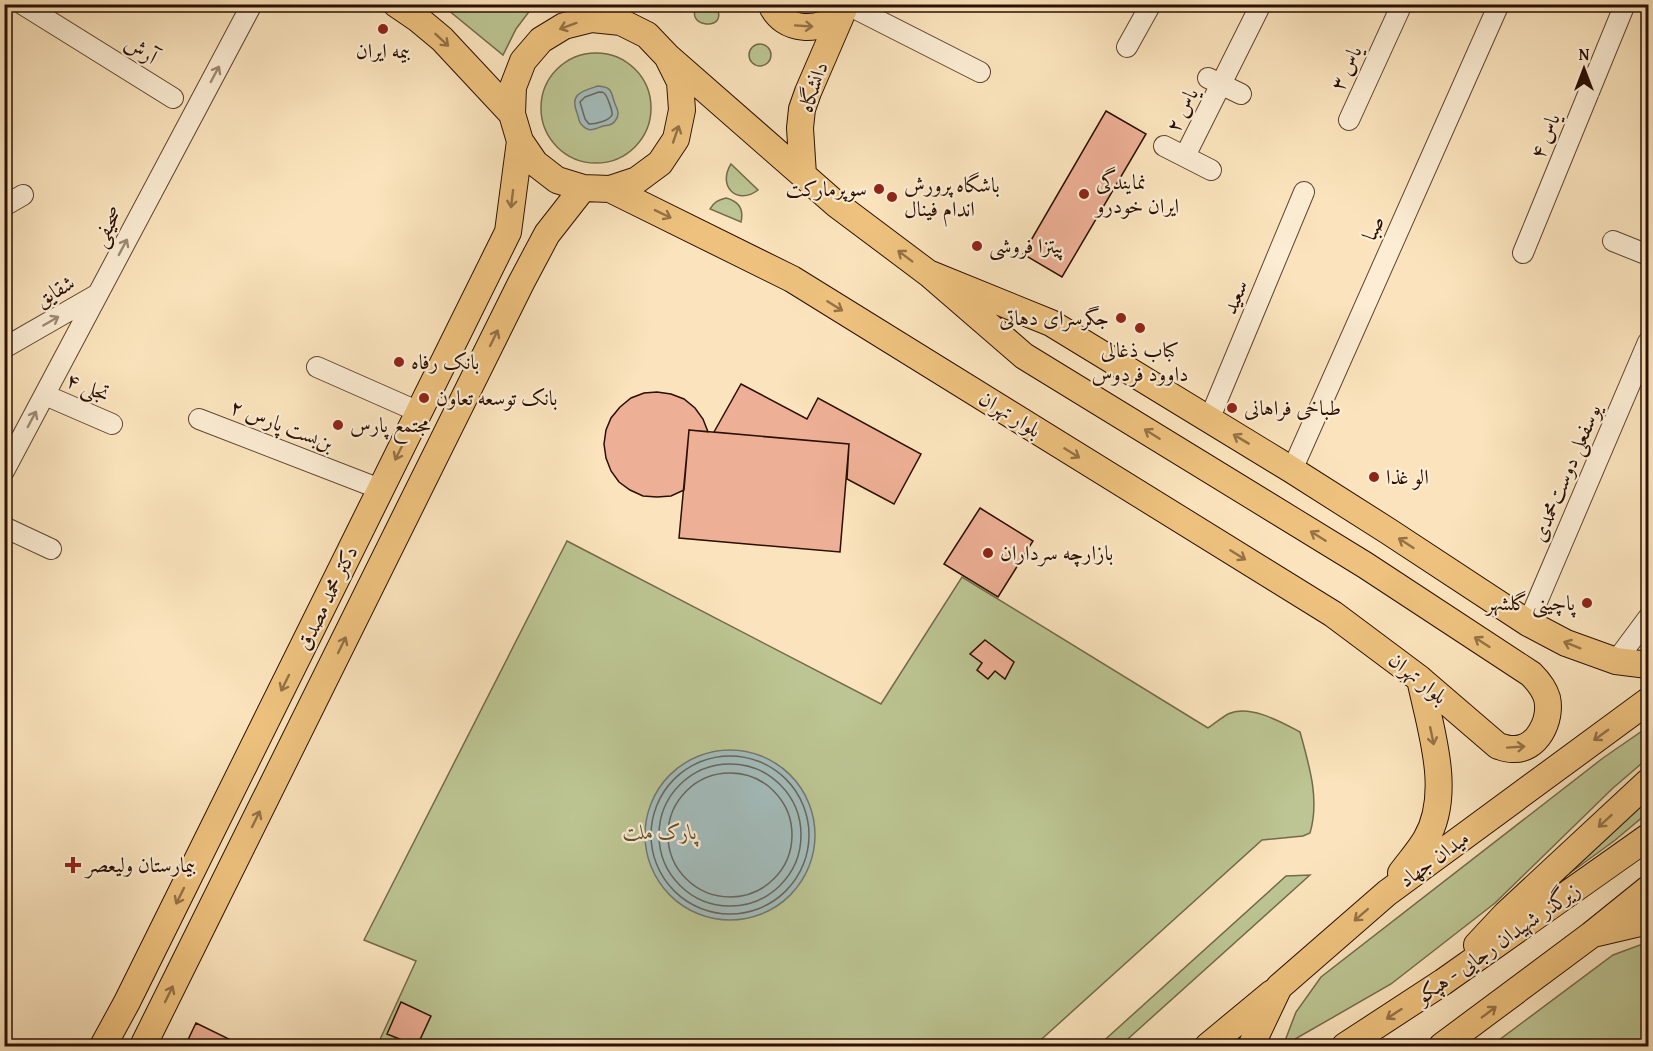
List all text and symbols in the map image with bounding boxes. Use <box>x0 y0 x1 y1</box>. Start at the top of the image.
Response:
one-way arrow <box>793 21 813 32</box>
marker: بیمه ایران <box>376 22 390 36</box>
one-way arrow <box>559 22 577 33</box>
street label: آرش <box>119 27 166 73</box>
one-way arrow <box>434 33 449 47</box>
place label: بیمه ایران <box>356 35 411 66</box>
street label: یاس ۳ <box>1322 39 1370 95</box>
north arrow <box>1554 39 1614 99</box>
text: N <box>1579 42 1590 66</box>
street label: دانشگاه <box>789 57 836 116</box>
one-way arrow <box>209 66 221 84</box>
street label: یاس ۲ <box>1157 81 1206 138</box>
street label: یاس ۴ <box>1521 107 1568 163</box>
one-way arrow <box>671 125 682 144</box>
place label: نمایندگی ایران خودرو <box>1094 166 1179 221</box>
place label: باشگاه پرورش اندام فینال <box>904 169 1000 227</box>
place label: سوپرمارکت <box>785 173 867 204</box>
marker: سوپرمارکت <box>872 182 886 196</box>
marker: نمایندگی ایران خودرو <box>1077 187 1091 201</box>
one-way arrow <box>507 188 518 208</box>
marker: باشگاه پرورش اندام فینال <box>885 190 899 204</box>
street label: صحیفی <box>83 200 130 252</box>
one-way arrow <box>654 208 672 220</box>
street label: صبا <box>1353 210 1392 245</box>
place label: پیتزا فروشی <box>989 230 1064 261</box>
one-way arrow <box>118 238 129 256</box>
marker: پیتزا فروشی <box>970 239 984 253</box>
one-way arrow <box>898 250 914 262</box>
street label: شقایق <box>29 267 80 314</box>
street label: سعید <box>1214 275 1256 319</box>
one-way arrow <box>826 300 843 312</box>
place label: جگرسرای دهاتی <box>999 302 1109 333</box>
marker: جگرسرای دهاتی <box>1114 311 1128 325</box>
one-way arrow <box>42 315 59 327</box>
marker: کباب ذغالی داوود فردوس <box>1133 321 1147 335</box>
one-way arrow <box>488 329 500 347</box>
place label: کباب ذغالی داوود فردوس <box>1092 334 1188 389</box>
place label: بانک رفاه <box>411 346 479 377</box>
marker: بانک رفاه <box>392 355 406 369</box>
street label: تجلی ۴ <box>61 364 115 410</box>
place label: بانک توسعه تعاون <box>436 382 558 413</box>
street label: بلوار تهران <box>973 382 1048 445</box>
street label: بن‌بست پارس ۲ <box>226 391 339 459</box>
marker: بانک توسعه تعاون <box>417 391 431 405</box>
place label: طباخی فراهانی <box>1244 392 1341 423</box>
street label: یوسفعلی دوست‌محمدی <box>1523 398 1610 547</box>
marker: طباخی فراهانی <box>1225 401 1239 415</box>
place label: مجتمع پارس <box>350 409 431 444</box>
one-way arrow <box>26 411 38 428</box>
marker: مجتمع پارس <box>331 418 345 432</box>
one-way arrow <box>1144 428 1161 440</box>
one-way arrow <box>1233 433 1250 445</box>
one-way arrow <box>393 443 405 460</box>
one-way arrow <box>1063 447 1080 459</box>
place label: الو غذا <box>1386 461 1429 492</box>
marker: الو غذا <box>1367 470 1381 484</box>
one-way arrow <box>1310 530 1327 542</box>
one-way arrow <box>1398 536 1415 549</box>
place label: بازارچه سرداران <box>1000 537 1113 568</box>
street label: دکتر محمد مصدق <box>288 540 365 655</box>
marker: بازارچه سرداران <box>981 546 995 560</box>
one-way arrow <box>1229 550 1246 562</box>
place label: پاچینی گلشهر <box>1484 587 1576 618</box>
marker: پاچینی گلشهر <box>1580 596 1594 610</box>
one-way arrow <box>337 636 348 654</box>
one-way arrow <box>1475 636 1491 648</box>
one-way arrow <box>1563 639 1582 650</box>
street label: بلوار تهران <box>1382 644 1455 711</box>
one-way arrow <box>278 674 290 692</box>
one-way arrow <box>1427 726 1438 745</box>
one-way arrow <box>1594 729 1610 742</box>
one-way arrow <box>1506 742 1525 753</box>
one-way arrow <box>250 811 262 829</box>
one-way arrow <box>1598 814 1613 828</box>
park label: پارک ملت <box>623 816 699 847</box>
street label: میدان جهاد <box>1392 822 1475 895</box>
place label: بیمارستان ولیعصر <box>84 849 196 880</box>
marker: بیمارستان ولیعصر <box>64 856 82 874</box>
street label: زیرگذر شهیدان رجایی - هپکو <box>1407 874 1586 1012</box>
one-way arrow <box>173 886 185 904</box>
one-way arrow <box>1354 908 1369 922</box>
one-way arrow <box>163 986 175 1003</box>
one-way arrow <box>1480 1006 1496 1018</box>
one-way arrow <box>1386 1008 1403 1020</box>

